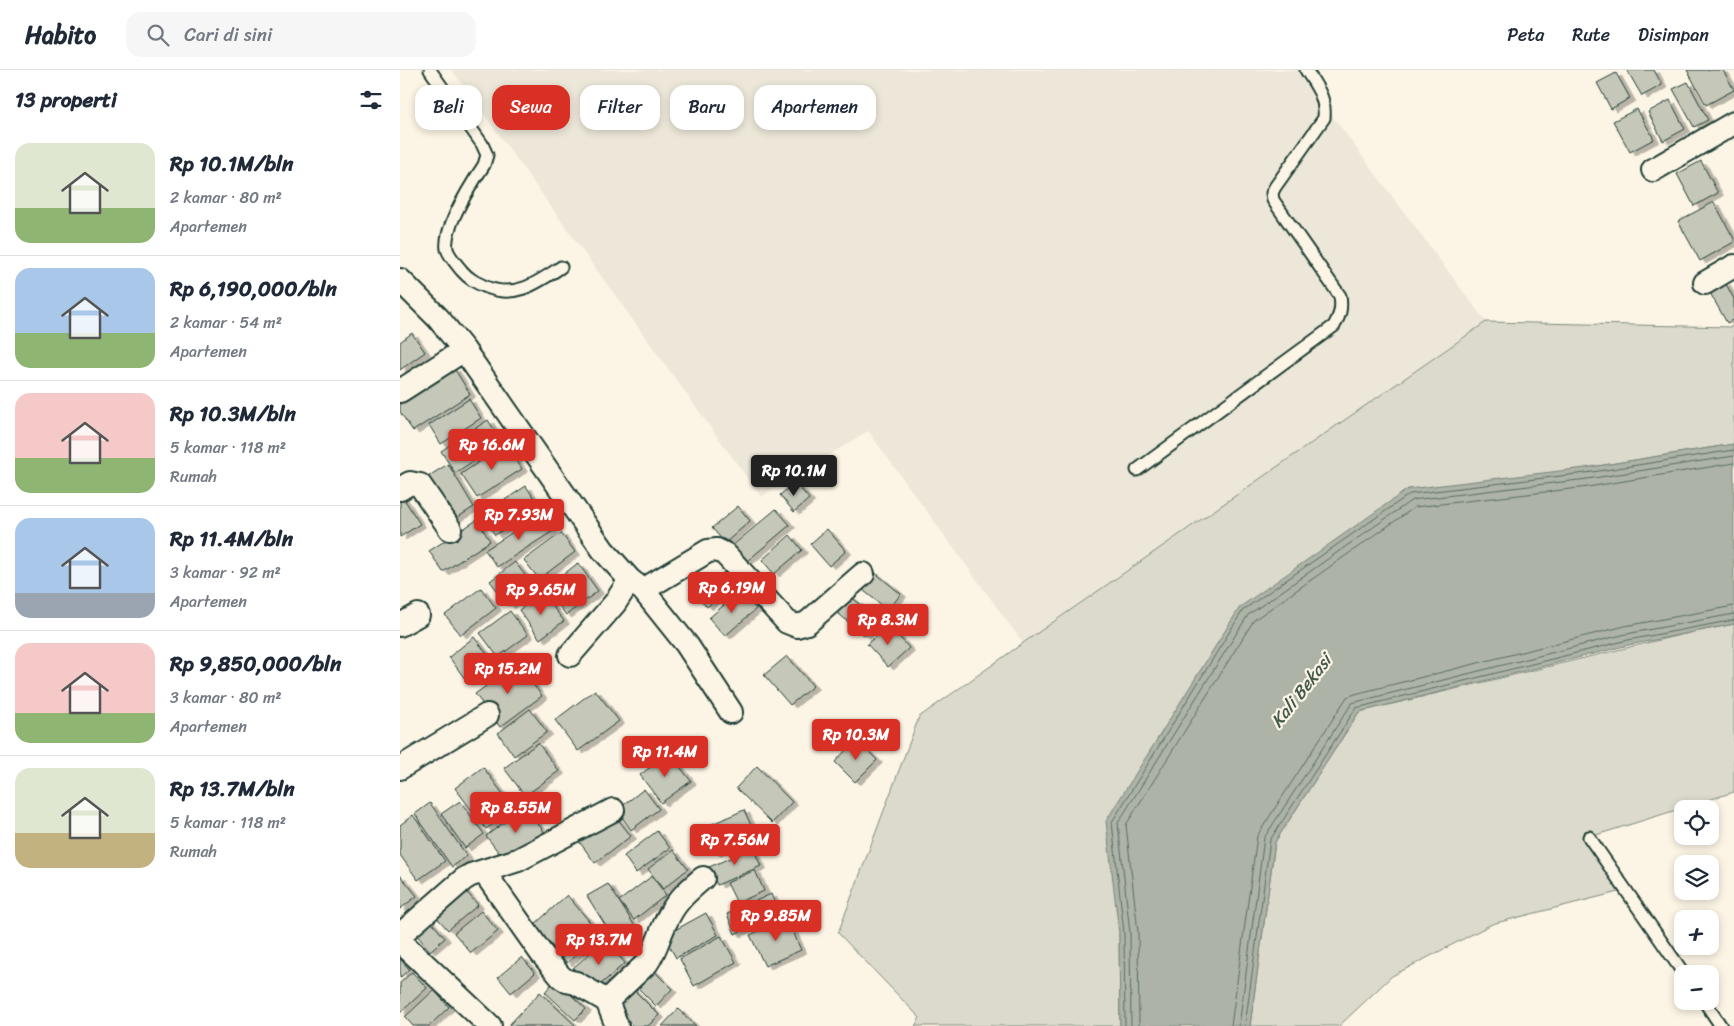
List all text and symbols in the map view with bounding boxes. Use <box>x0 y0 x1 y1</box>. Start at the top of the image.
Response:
search box <box>126 12 476 57</box>
text: Habito <box>25 14 96 56</box>
text: Cari di sini <box>184 18 272 51</box>
text: Peta <box>1507 19 1544 51</box>
text: Rute <box>1572 19 1610 51</box>
text: Disimpan <box>1638 19 1709 51</box>
icon: search <box>144 21 172 49</box>
text: 13 properti <box>15 81 117 119</box>
chip: Beli <box>415 85 482 130</box>
chip: Sewa <box>492 85 570 130</box>
chip: Filter <box>580 85 660 130</box>
chip: Baru <box>670 85 744 130</box>
chip: Apartemen <box>754 85 876 130</box>
icon: filters <box>357 86 385 114</box>
text: Rp 10.1M/bln <box>170 145 293 183</box>
icon: home <box>55 163 115 223</box>
text: 2 kamar · 80 m² <box>170 183 282 212</box>
text: Apartemen <box>170 212 247 241</box>
text: Rp 6,190,000/bln <box>170 270 337 308</box>
icon: home <box>55 288 115 348</box>
text: 2 kamar · 54 m² <box>170 308 282 337</box>
text: Apartemen <box>170 337 247 366</box>
text: Rp 10.3M/bln <box>170 395 296 433</box>
icon: home <box>55 413 115 473</box>
pin: Rp 16.6M <box>440 428 544 471</box>
text: Rp 16.6M <box>459 430 525 459</box>
text: 5 kamar · 118 m² <box>170 433 286 462</box>
pin: Rp 10.1M <box>742 454 846 497</box>
text: Rp 10.1M <box>762 456 826 485</box>
text: Rumah <box>170 462 217 491</box>
pin: Rp 7.93M <box>467 498 571 541</box>
text: Rp 7.93M <box>485 500 553 529</box>
text: Rp 11.4M/bln <box>170 520 293 558</box>
icon: home <box>55 538 115 598</box>
text: 3 kamar · 92 m² <box>170 558 281 587</box>
pin: Rp 6.19M <box>680 572 784 614</box>
text: Rp 6.19M <box>699 573 765 602</box>
pin: Rp 9.65M <box>489 574 593 616</box>
text: Rp 9.65M <box>507 575 575 604</box>
text: Apartemen <box>170 587 247 616</box>
pin: Rp 8.3M <box>842 604 934 646</box>
text: Rp 8.3M <box>858 605 918 634</box>
water label: Kali Bekasi <box>1262 644 1343 735</box>
text: Rp 9,850,000/bln <box>170 645 341 683</box>
pin: Rp 15.2M <box>456 652 560 695</box>
text: Rp 15.2M <box>475 654 541 683</box>
icon: home <box>55 663 115 723</box>
text: 3 kamar · 80 m² <box>170 683 281 712</box>
text: Apartemen <box>170 712 247 741</box>
pin: Rp 10.3M <box>804 718 908 761</box>
text: Rp 10.3M <box>823 720 889 749</box>
pin: Rp 11.4M <box>613 736 717 778</box>
text: Rp 11.4M <box>633 737 697 766</box>
text: Rp 13.7M/bln <box>170 770 295 808</box>
icon: home <box>55 788 115 848</box>
pin: Rp 8.55M <box>464 792 568 834</box>
text: Rp 8.55M <box>481 793 551 822</box>
map controls <box>1674 800 1719 1010</box>
button: locate <box>1674 800 1719 845</box>
text: 5 kamar · 118 m² <box>170 808 286 837</box>
pin: Rp 7.56M <box>683 824 787 866</box>
text: Rp 7.56M <box>701 825 769 854</box>
text: Rumah <box>170 837 217 866</box>
button: layers <box>1674 855 1719 900</box>
pin: Rp 9.85M <box>724 900 828 942</box>
text: Rp 9.85M <box>741 901 811 930</box>
button: + <box>1674 910 1719 955</box>
pin: Rp 13.7M <box>547 924 651 966</box>
text: Rp 13.7M <box>567 925 632 954</box>
button: − <box>1674 965 1719 1010</box>

